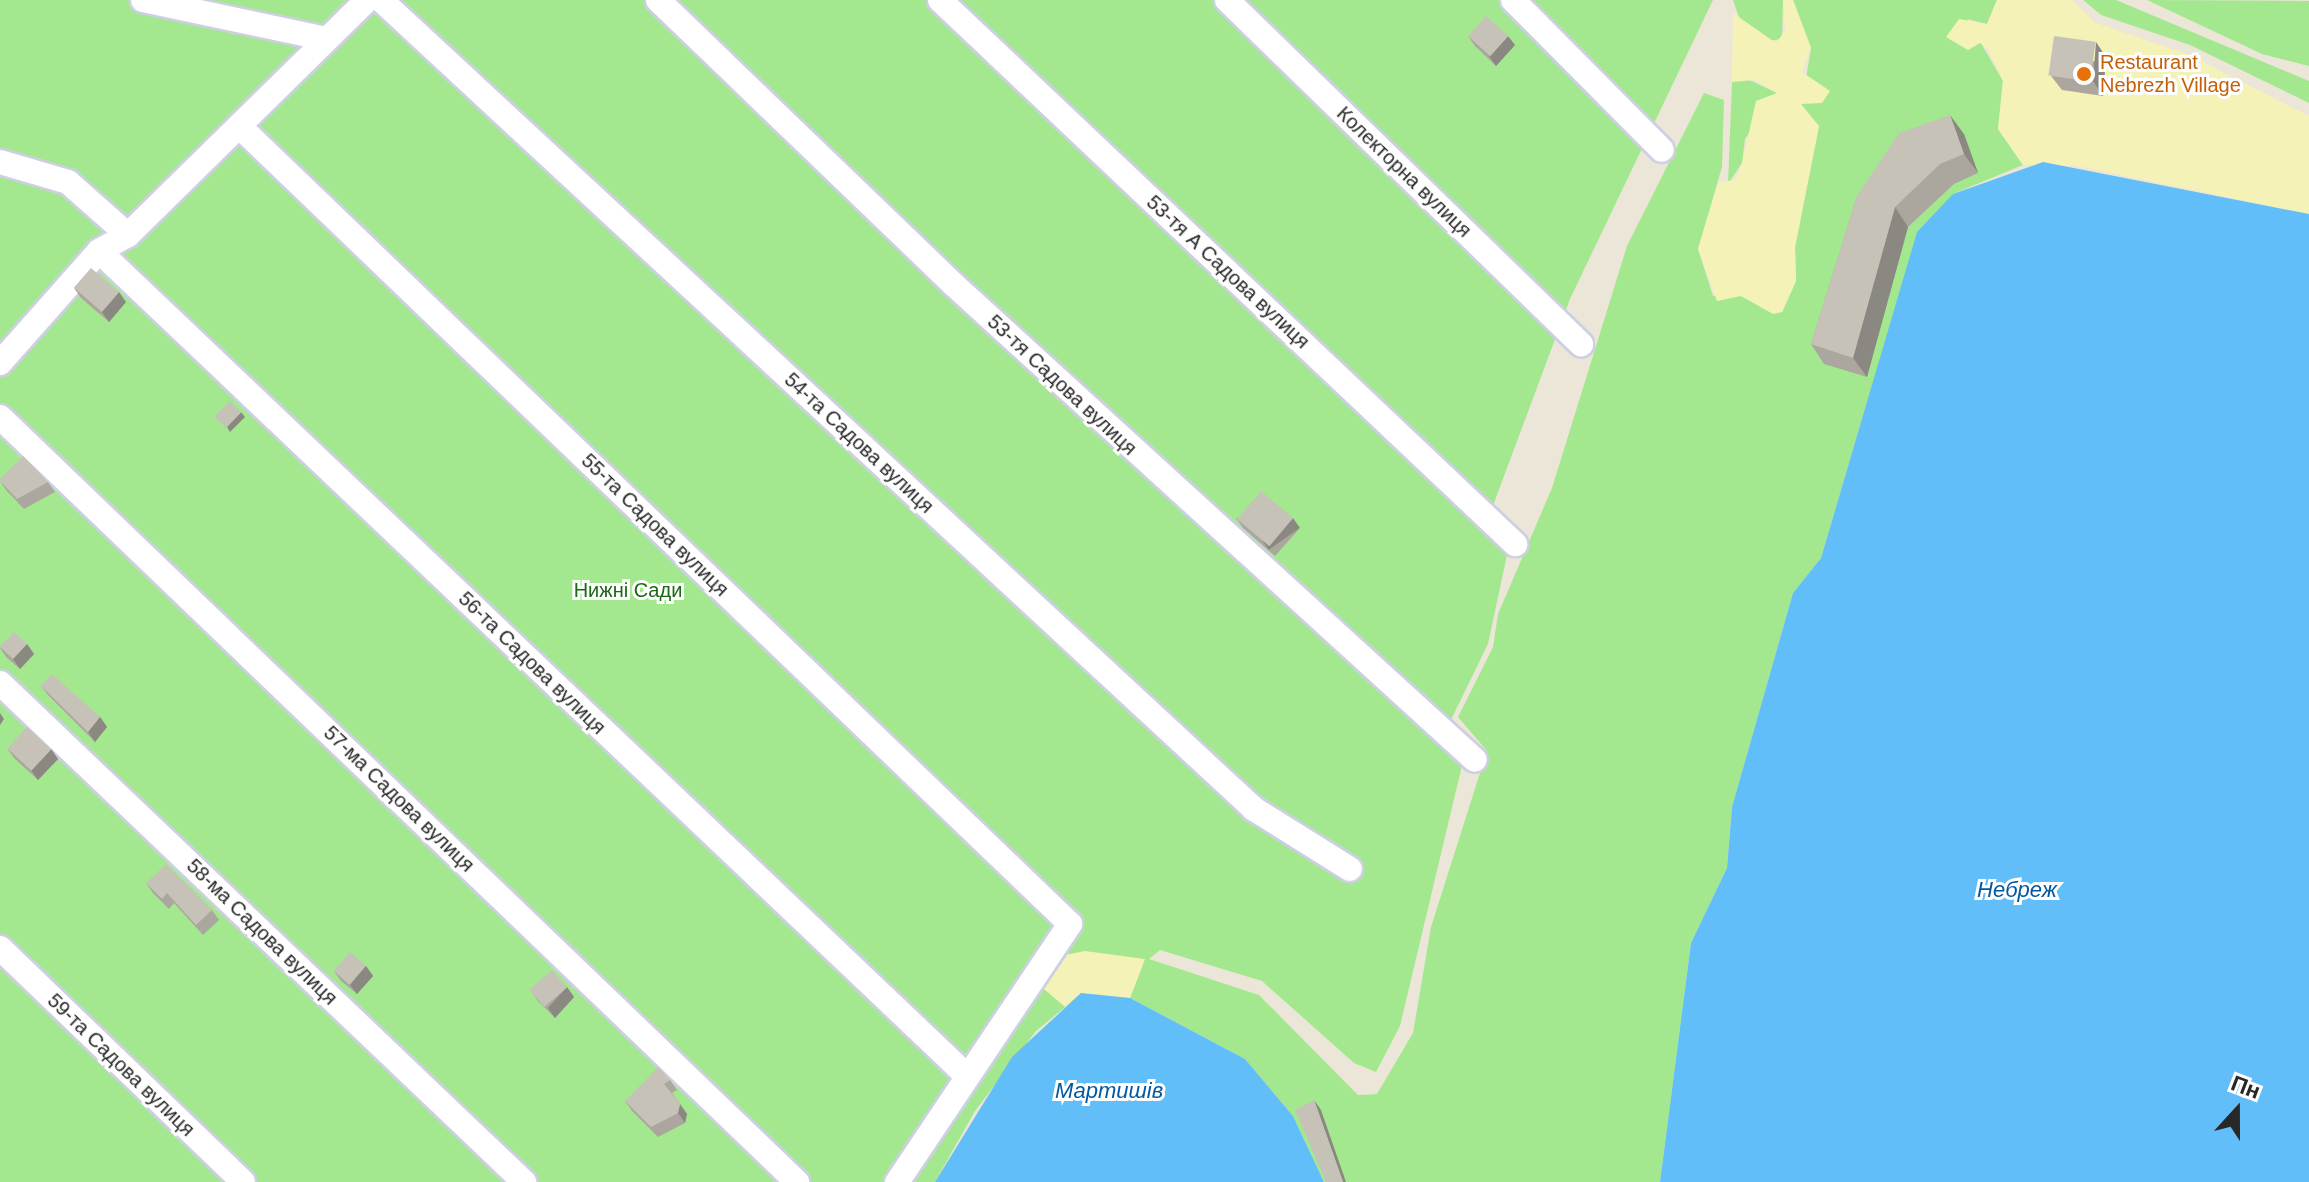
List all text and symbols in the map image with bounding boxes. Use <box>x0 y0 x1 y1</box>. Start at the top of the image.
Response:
place label: Restaurant Nebrezh Village <box>2100 50 2241 97</box>
marker: Restaurant Nebrezh Village <box>2075 65 2093 83</box>
street label: Колекторна вулиця <box>1332 102 1476 242</box>
street label: 53-тя А Садова вулиця <box>1142 190 1314 354</box>
street label: 53-тя Садова вулиця <box>983 310 1141 460</box>
street label: 54-та Садова вулиця <box>779 368 939 518</box>
street label: 55-та Садова вулиця <box>577 449 733 601</box>
park label: Нижні Сади <box>574 578 682 602</box>
street label: 56-та Садова вулиця <box>454 587 610 739</box>
street label: 57-ма Садова вулиця <box>319 721 479 877</box>
street label: 58-ма Садова вулиця <box>182 854 342 1010</box>
water label: Небреж <box>1977 877 2057 903</box>
street label: 59-та Садова вулиця <box>43 989 199 1141</box>
north arrow <box>2197 1070 2277 1150</box>
text: Пн <box>2228 1070 2264 1104</box>
water label: Мартишів <box>1055 1078 1163 1104</box>

